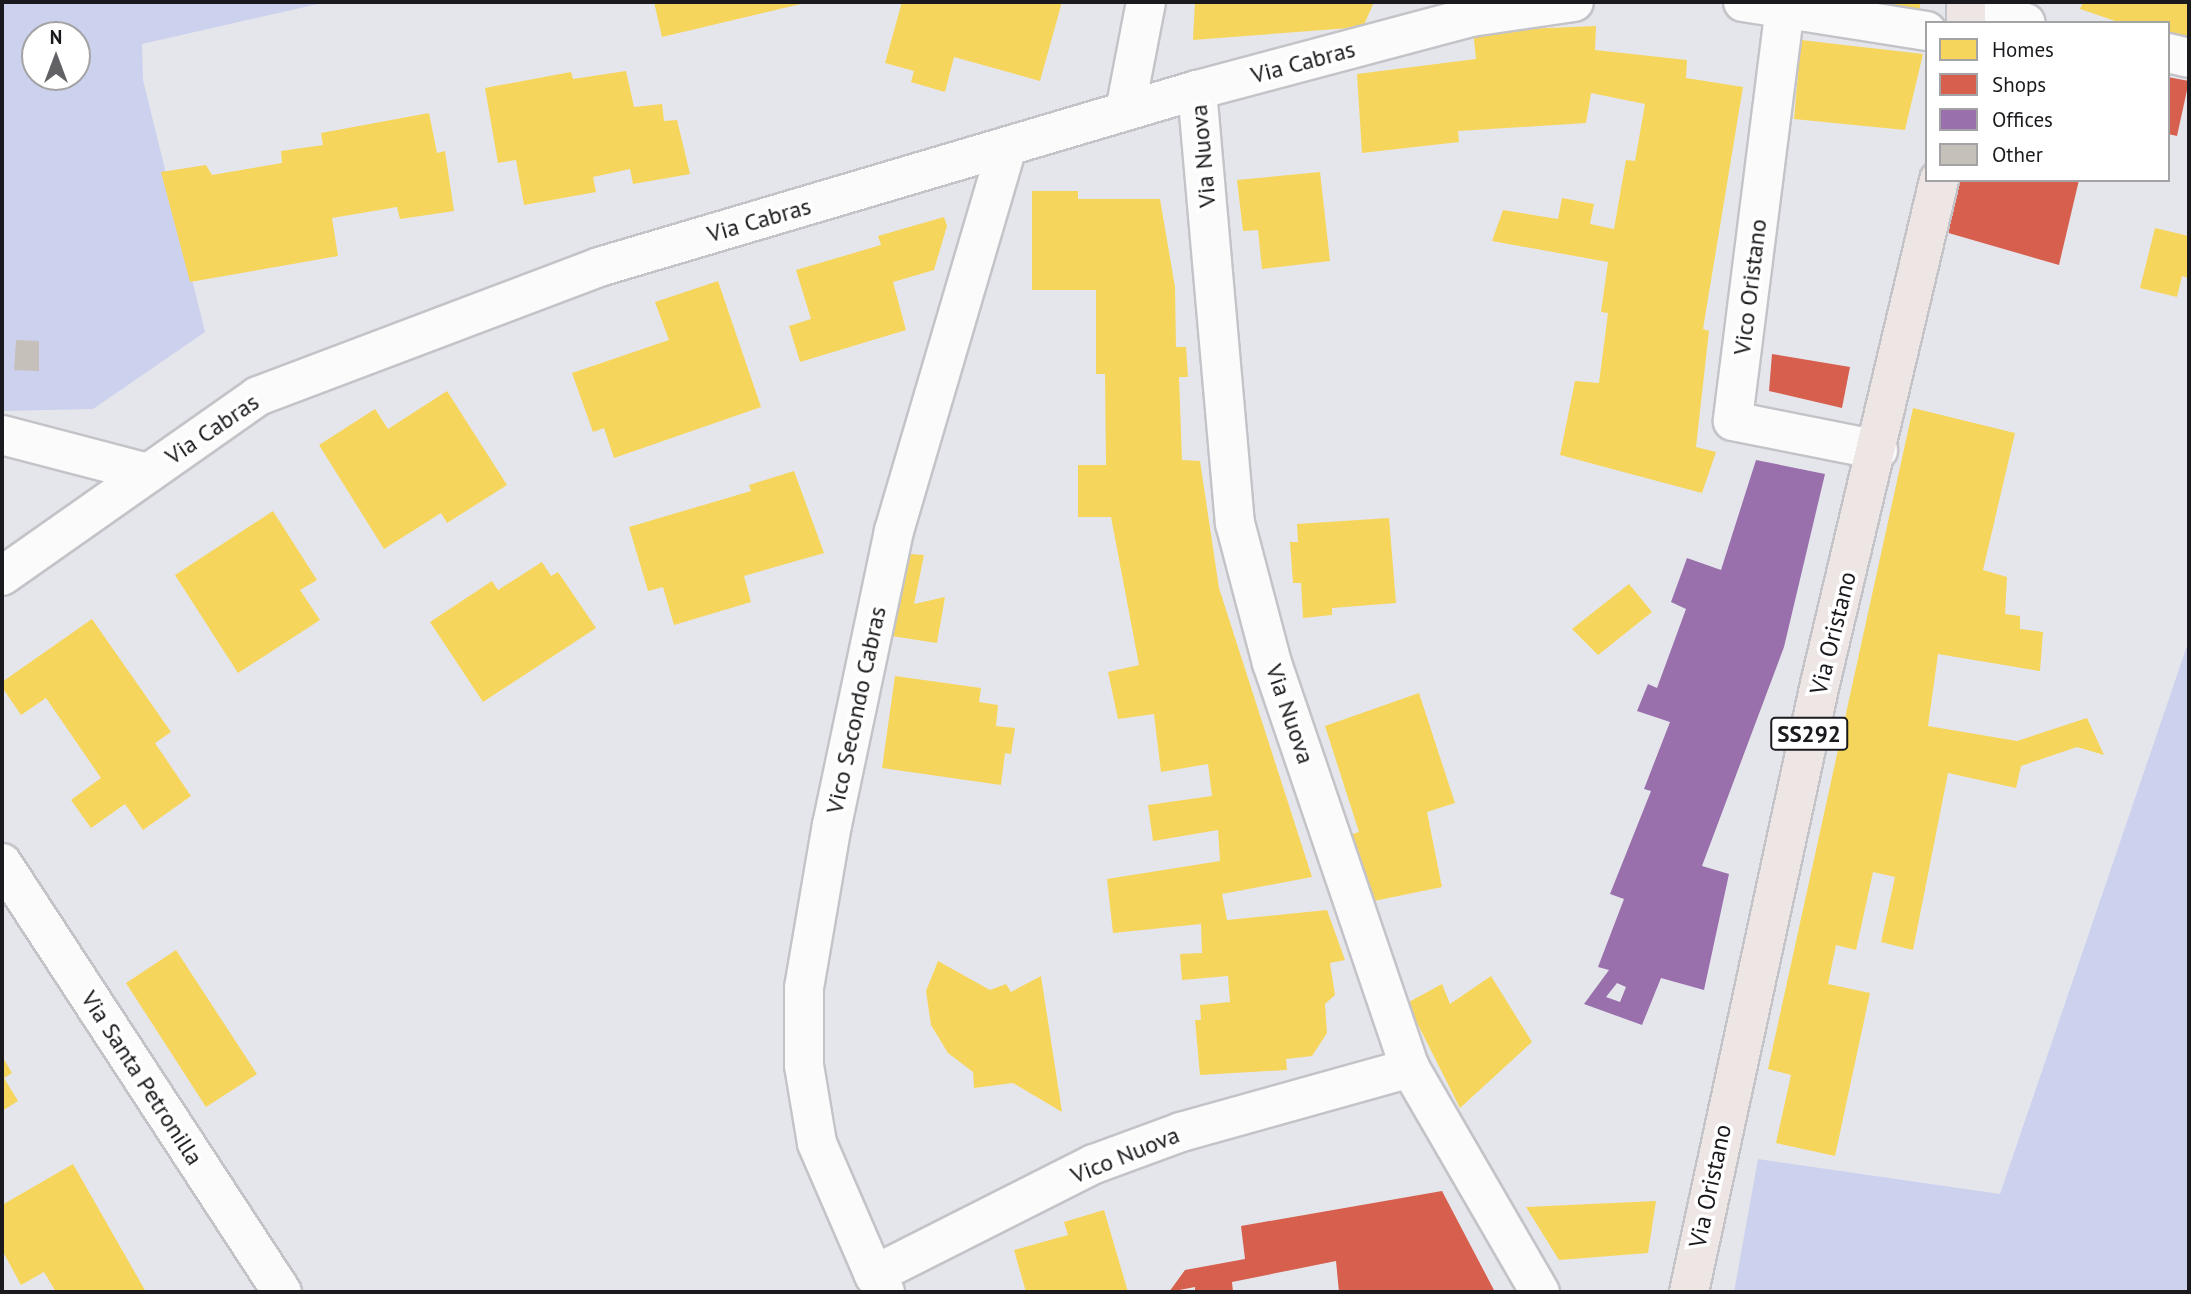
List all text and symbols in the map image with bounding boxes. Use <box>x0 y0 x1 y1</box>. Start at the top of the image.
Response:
north arrow <box>21 21 91 91</box>
legend <box>1925 21 2170 182</box>
text: N <box>50 25 62 49</box>
street label: Via Cabras <box>1248 34 1358 90</box>
text: Homes <box>1992 36 2054 63</box>
text: Shops <box>1992 71 2046 98</box>
street label: Via Nuova <box>1184 103 1222 209</box>
text: Offices <box>1992 106 2053 133</box>
text: Other <box>1992 141 2043 168</box>
street label: Via Cabras <box>704 191 814 249</box>
street label: Vico Oristano <box>1727 217 1773 357</box>
street label: Via Cabras <box>160 387 264 471</box>
street label: Via Oristano <box>1804 569 1862 697</box>
street label: Vico Secondo Cabras <box>820 604 892 816</box>
street label: Via Nuova <box>1260 660 1320 768</box>
road number: SS292 <box>1769 714 1849 754</box>
street label: Via Santa Petronilla <box>75 985 209 1171</box>
street label: Vico Nuova <box>1066 1120 1184 1190</box>
street label: Via Oristano <box>1683 1122 1737 1250</box>

